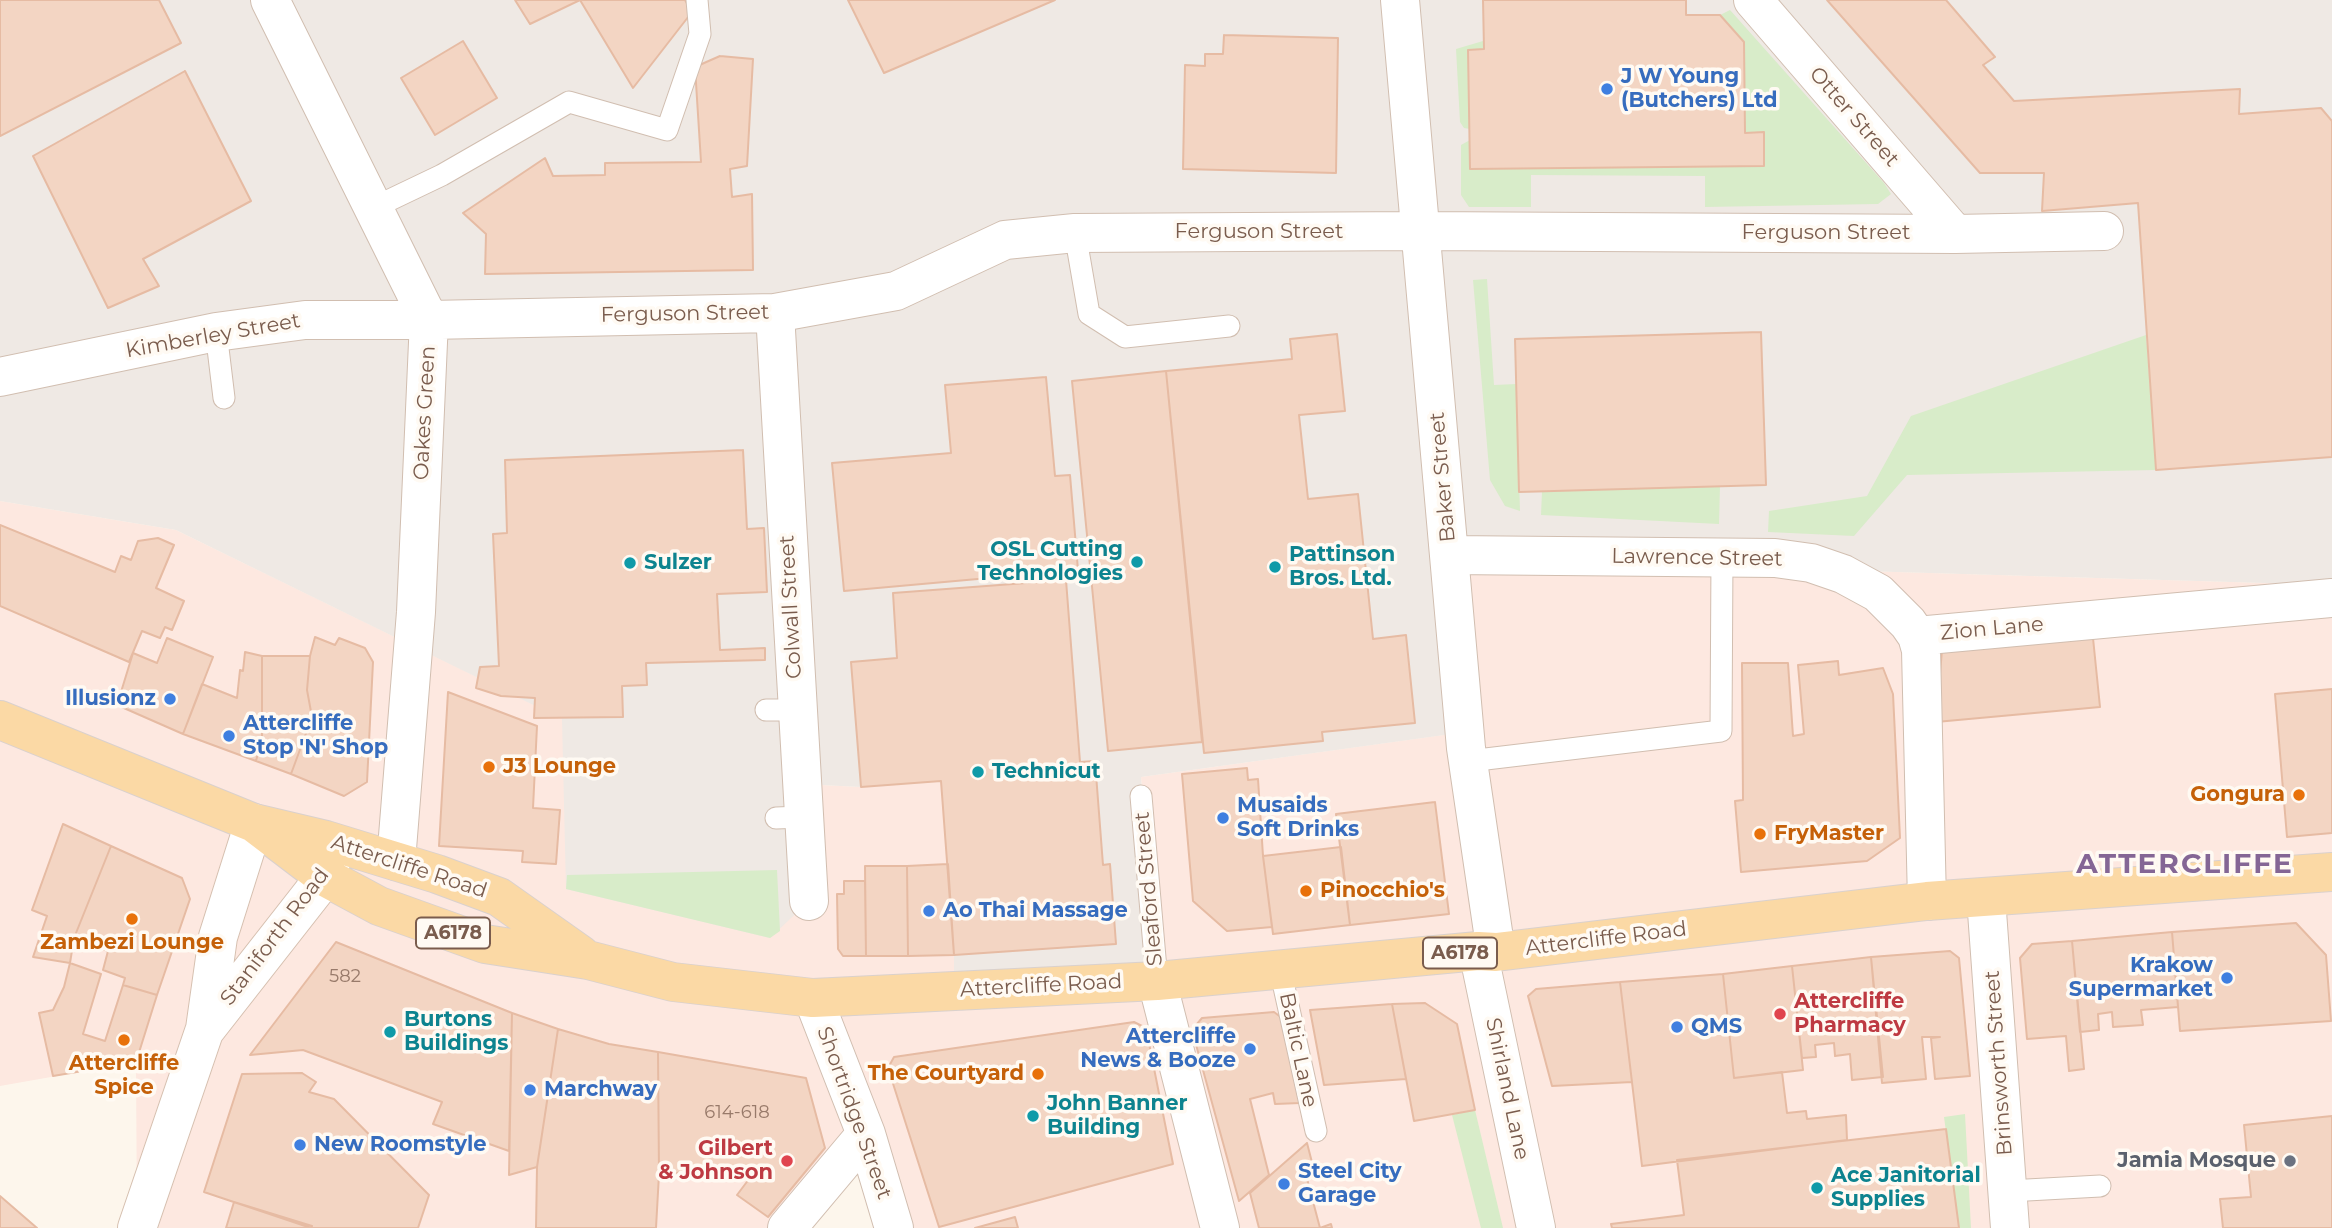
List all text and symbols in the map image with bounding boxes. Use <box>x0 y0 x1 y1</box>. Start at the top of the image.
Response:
street label: Otter Street <box>1804 62 1904 172</box>
place label: J W Young (Butchers) Ltd <box>1621 64 1778 114</box>
marker: J W Young (Butchers) Ltd <box>1599 81 1615 97</box>
street label: Ferguson Street <box>1175 219 1343 245</box>
street label: Ferguson Street <box>1742 220 1910 246</box>
street label: Ferguson Street <box>600 300 770 328</box>
street label: Kimberley Street <box>124 308 302 364</box>
street label: Oakes Green <box>409 345 441 481</box>
street label: Baker Street <box>1425 411 1461 543</box>
street label: Colwall Street <box>775 534 807 680</box>
place label: OSL Cutting Technologies <box>977 537 1123 587</box>
place label: Pattinson Bros. Ltd. <box>1289 542 1395 592</box>
street label: Lawrence Street <box>1611 544 1783 572</box>
place label: Sulzer <box>644 550 712 576</box>
marker: OSL Cutting Technologies <box>1129 554 1145 570</box>
marker: Sulzer <box>622 555 638 571</box>
marker: Pattinson Bros. Ltd. <box>1267 559 1283 575</box>
street label: Zion Lane <box>1939 612 2045 646</box>
place label: Illusionz <box>65 686 156 712</box>
marker: Illusionz <box>162 691 178 707</box>
place label: Attercliffe Stop 'N' Shop <box>243 711 388 761</box>
marker: Attercliffe Stop 'N' Shop <box>221 728 237 744</box>
place label: J3 Lounge <box>503 754 616 780</box>
marker: J3 Lounge <box>481 759 497 775</box>
place label: Technicut <box>992 759 1101 785</box>
marker: Technicut <box>970 764 986 780</box>
place label: Gongura <box>2190 782 2285 808</box>
marker: Gongura <box>2291 787 2307 803</box>
place label: Musaids Soft Drinks <box>1237 793 1359 843</box>
marker: Musaids Soft Drinks <box>1215 810 1231 826</box>
street label: Sleaford Street <box>1130 811 1168 967</box>
place label: FryMaster <box>1774 821 1884 847</box>
marker: FryMaster <box>1752 826 1768 842</box>
street label: Attercliffe Road <box>328 830 490 904</box>
district label: ATTERCLIFFE <box>2078 848 2292 882</box>
street label: Staniforth Road <box>215 863 335 1011</box>
place label: Pinocchio's <box>1320 878 1445 904</box>
marker: Pinocchio's <box>1298 883 1314 899</box>
place label: Ao Thai Massage <box>943 898 1128 924</box>
marker: Ao Thai Massage <box>921 903 937 919</box>
marker: Zambezi Lounge <box>124 911 140 927</box>
road number: A6178 <box>416 917 490 948</box>
street label: Attercliffe Road <box>1524 917 1688 961</box>
place label: Zambezi Lounge <box>40 930 224 956</box>
road number: A6178 <box>1423 937 1497 968</box>
place label: Krakow Supermarket <box>2069 953 2213 1003</box>
house number: 582 <box>329 966 361 988</box>
street label: Attercliffe Road <box>959 969 1123 1003</box>
street label: Brinsworth Street <box>1980 969 2018 1157</box>
marker: Krakow Supermarket <box>2219 970 2235 986</box>
place label: Attercliffe Pharmacy <box>1794 989 1906 1039</box>
street label: Baltic Lane <box>1274 990 1322 1110</box>
marker: Attercliffe Pharmacy <box>1772 1006 1788 1022</box>
place label: Burtons Buildings <box>404 1007 508 1057</box>
place label: QMS <box>1691 1014 1742 1040</box>
street label: Shirland Lane <box>1480 1016 1534 1162</box>
marker: QMS <box>1669 1019 1685 1035</box>
street label: Shortridge Street <box>811 1023 897 1203</box>
marker: Burtons Buildings <box>382 1024 398 1040</box>
place label: Attercliffe News & Booze <box>1080 1024 1236 1074</box>
marker: Attercliffe Spice <box>116 1032 132 1048</box>
marker: Attercliffe News & Booze <box>1242 1041 1258 1057</box>
place label: Attercliffe Spice <box>69 1051 179 1101</box>
place label: The Courtyard <box>868 1061 1024 1087</box>
marker: The Courtyard <box>1030 1066 1046 1082</box>
place label: Marchway <box>544 1077 657 1103</box>
marker: Marchway <box>522 1082 538 1098</box>
place label: John Banner Building <box>1047 1091 1188 1141</box>
house number: 614-618 <box>704 1102 770 1124</box>
marker: John Banner Building <box>1025 1108 1041 1124</box>
place label: New Roomstyle <box>314 1132 487 1158</box>
place label: Gilbert & Johnson <box>658 1136 773 1186</box>
marker: New Roomstyle <box>292 1137 308 1153</box>
place label: Jamia Mosque <box>2117 1148 2276 1174</box>
marker: Gilbert & Johnson <box>779 1153 795 1169</box>
marker: Jamia Mosque <box>2282 1153 2298 1169</box>
place label: Steel City Garage <box>1298 1159 1402 1209</box>
place label: Ace Janitorial Supplies <box>1831 1163 1981 1213</box>
marker: Steel City Garage <box>1276 1176 1292 1192</box>
marker: Ace Janitorial Supplies <box>1809 1180 1825 1196</box>

